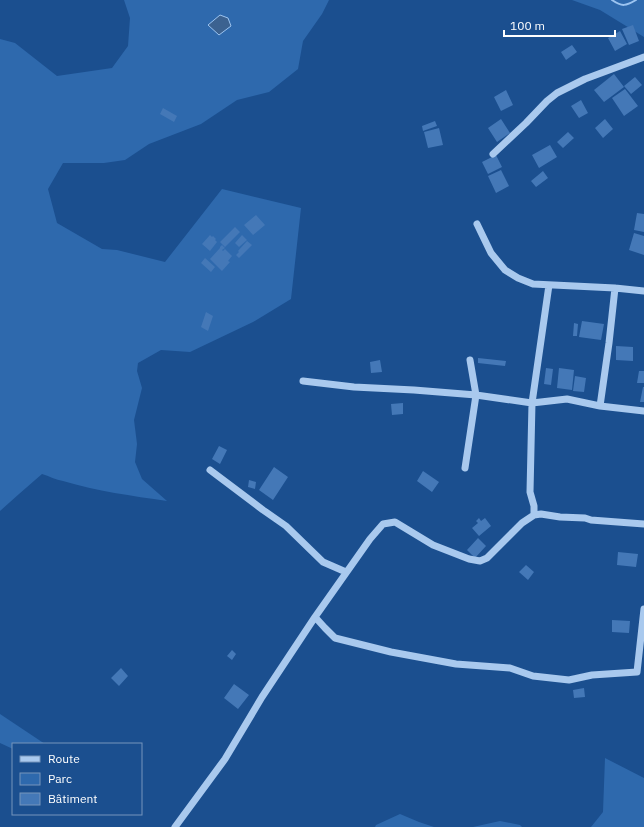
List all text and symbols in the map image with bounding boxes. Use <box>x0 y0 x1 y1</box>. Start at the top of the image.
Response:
scale bar <box>504 12 615 38</box>
text: 100 m <box>510 18 545 33</box>
legend <box>12 743 142 815</box>
text: Route <box>48 751 80 766</box>
text: Parc <box>48 771 72 786</box>
text: Bâtiment <box>48 791 98 806</box>

